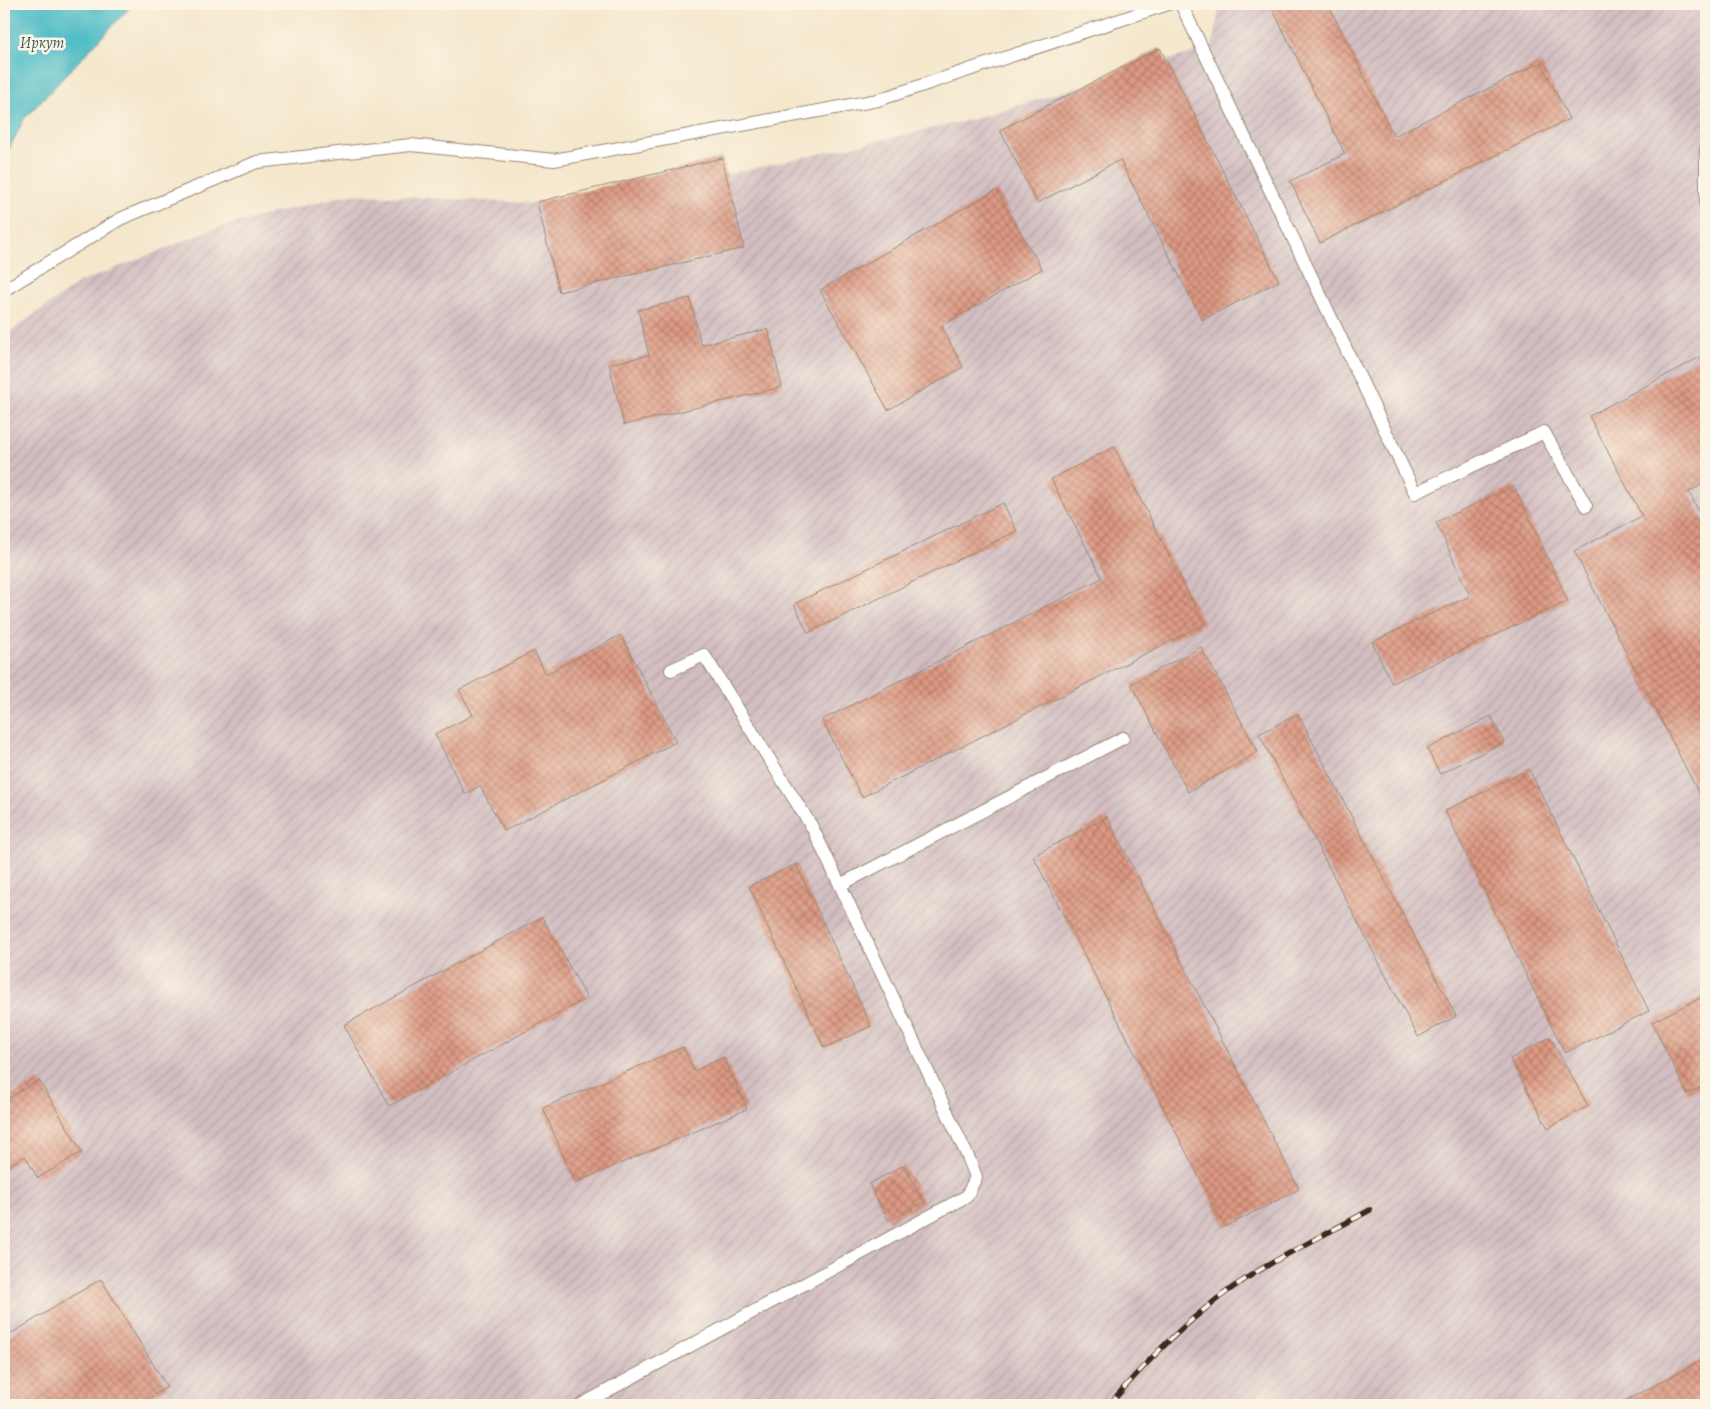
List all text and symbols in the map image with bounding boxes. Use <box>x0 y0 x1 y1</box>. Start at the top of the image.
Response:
water label: Иркут <box>20 32 65 54</box>

